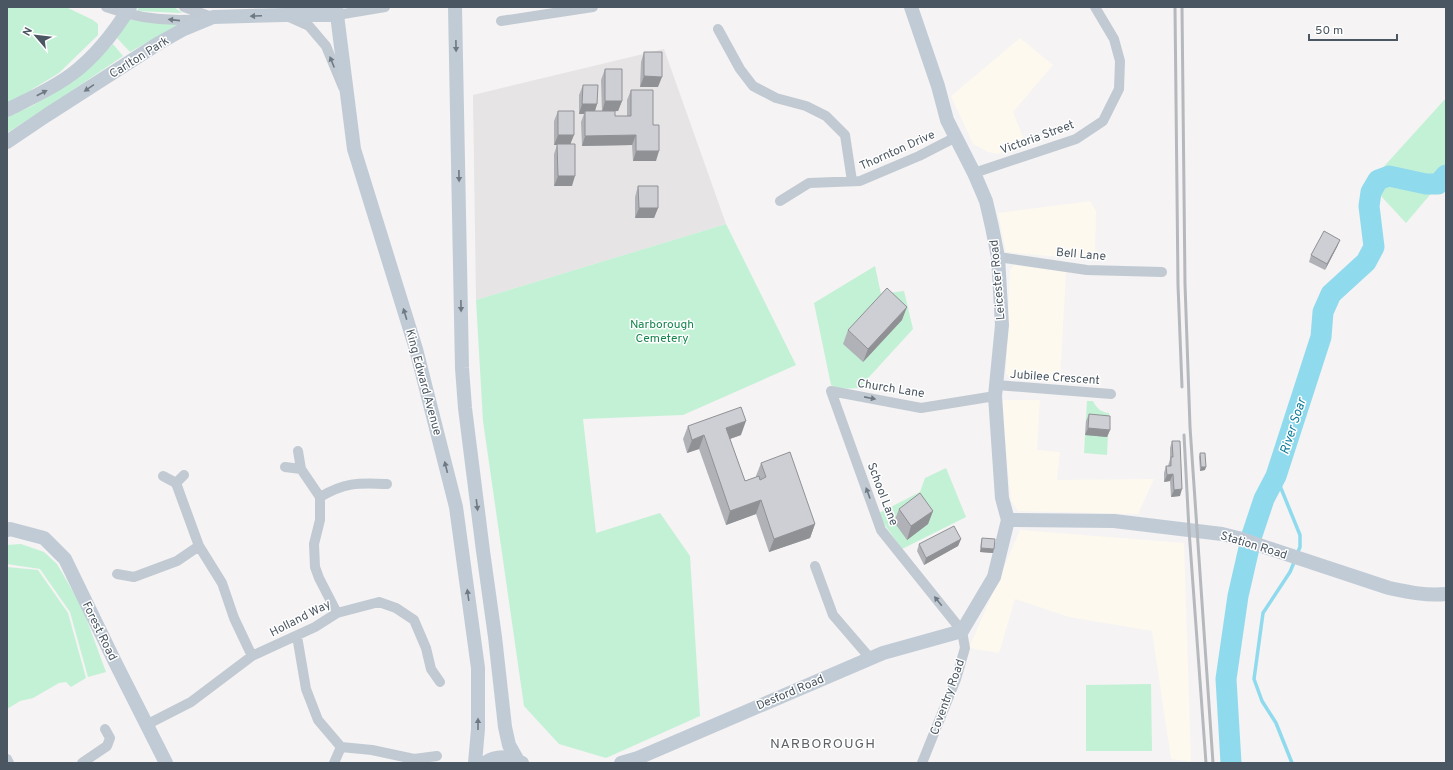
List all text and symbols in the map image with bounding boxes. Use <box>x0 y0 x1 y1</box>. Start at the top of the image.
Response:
one-way arrow <box>250 13 262 20</box>
north arrow <box>16 16 56 56</box>
scale bar <box>1309 16 1397 42</box>
one-way arrow <box>168 17 180 23</box>
text: 50 m <box>1315 23 1343 39</box>
text: N <box>20 25 36 39</box>
street label: Carlton Park <box>107 33 172 82</box>
one-way arrow <box>453 40 459 53</box>
one-way arrow <box>329 55 335 67</box>
one-way arrow <box>84 84 94 92</box>
one-way arrow <box>36 89 48 96</box>
street label: Victoria Street <box>998 117 1077 159</box>
street label: Thornton Drive <box>857 127 938 175</box>
one-way arrow <box>455 170 462 182</box>
street label: Leicester Road <box>987 239 1009 321</box>
street label: Bell Lane <box>1055 245 1107 265</box>
one-way arrow <box>458 300 464 313</box>
one-way arrow <box>402 308 408 320</box>
park label: Narborough Cemetery <box>630 317 694 347</box>
street label: King Edward Avenue <box>401 327 445 437</box>
street label: Jubilee Crescent <box>1010 367 1100 389</box>
street label: Church Lane <box>856 376 926 402</box>
one-way arrow <box>864 395 876 401</box>
water label: River Soar <box>1277 395 1311 457</box>
one-way arrow <box>443 461 449 473</box>
street label: School Lane <box>863 461 901 528</box>
one-way arrow <box>865 487 871 499</box>
one-way arrow <box>474 499 480 511</box>
street label: Station Road <box>1218 528 1289 564</box>
one-way arrow <box>465 589 471 601</box>
one-way arrow <box>934 595 942 606</box>
street label: Holland Way <box>267 597 334 641</box>
street label: Forest Road <box>78 599 120 664</box>
street label: Coventry Road <box>927 657 969 737</box>
street label: Desford Road <box>754 671 827 714</box>
one-way arrow <box>475 717 481 730</box>
district label: NARBOROUGH <box>770 736 876 753</box>

